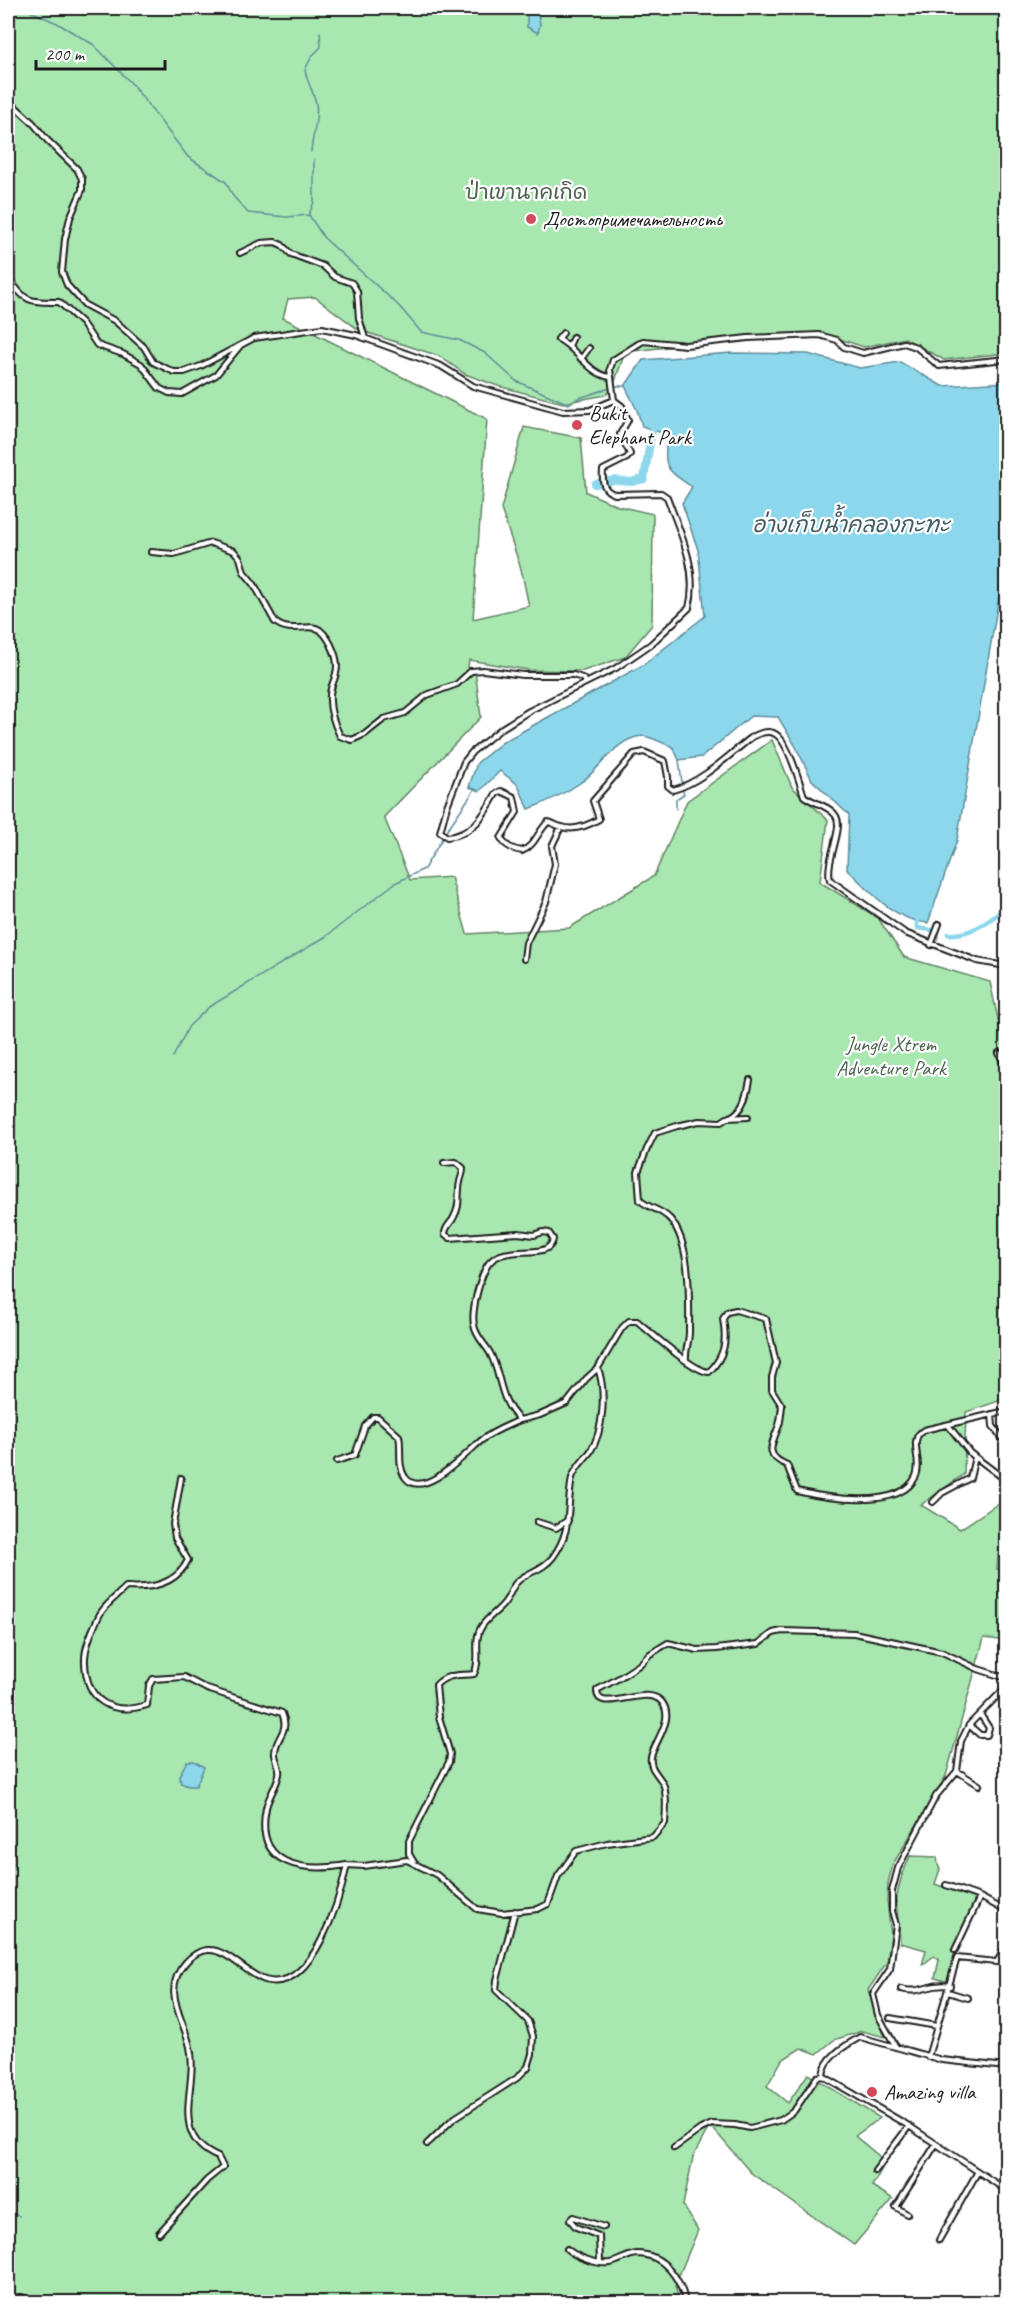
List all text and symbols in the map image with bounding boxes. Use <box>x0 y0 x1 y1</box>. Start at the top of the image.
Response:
scale bar <box>36 33 165 71</box>
text: 200 m <box>45 43 86 65</box>
park label: ป่าเขานาคเกิด <box>465 179 587 205</box>
place label: Достопримечательность <box>543 206 723 232</box>
marker: Достопримечательность <box>524 212 538 226</box>
place label: Bukit Elephant Park <box>589 400 693 450</box>
marker: Bukit Elephant Park <box>570 418 584 432</box>
water label: อ่างเก็บน้ำคลองกะทะ <box>752 504 952 539</box>
park label: Jungle Xtrem Adventure Park <box>836 1031 948 1081</box>
place label: Amazing villa <box>884 2079 977 2105</box>
marker: Amazing villa <box>865 2085 879 2099</box>

